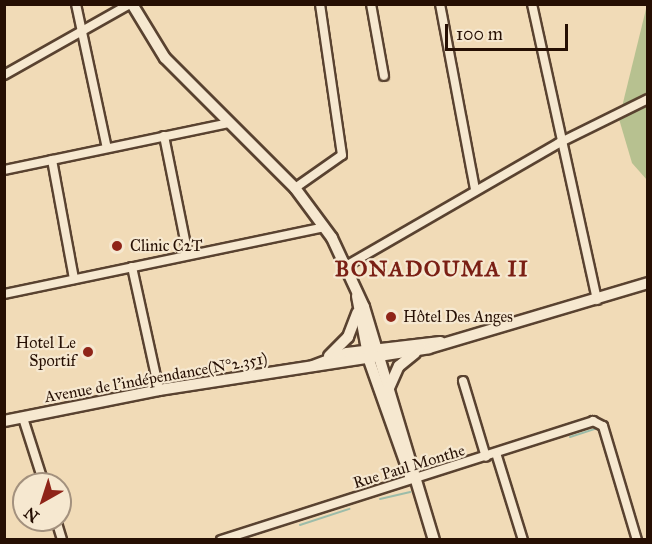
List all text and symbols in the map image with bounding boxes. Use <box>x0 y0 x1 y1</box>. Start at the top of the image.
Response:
scale bar <box>448 12 571 50</box>
text: 100 m <box>456 23 503 45</box>
place label: Clinic C2T <box>130 236 203 256</box>
marker: Clinic C2T <box>108 237 126 255</box>
district label: BONADOUMA II <box>335 256 529 282</box>
place label: Hôtel Des Anges <box>403 307 513 327</box>
marker: Hôtel Des Anges <box>384 310 398 324</box>
place label: Hotel Le Sportif <box>16 333 76 371</box>
marker: Hotel Le Sportif <box>81 345 95 359</box>
street label: Avenue de l'indépendance(N°2.351) <box>43 349 269 407</box>
street label: Rue Paul Monthe <box>351 441 467 493</box>
north arrow <box>12 472 72 532</box>
text: N <box>20 503 43 526</box>

